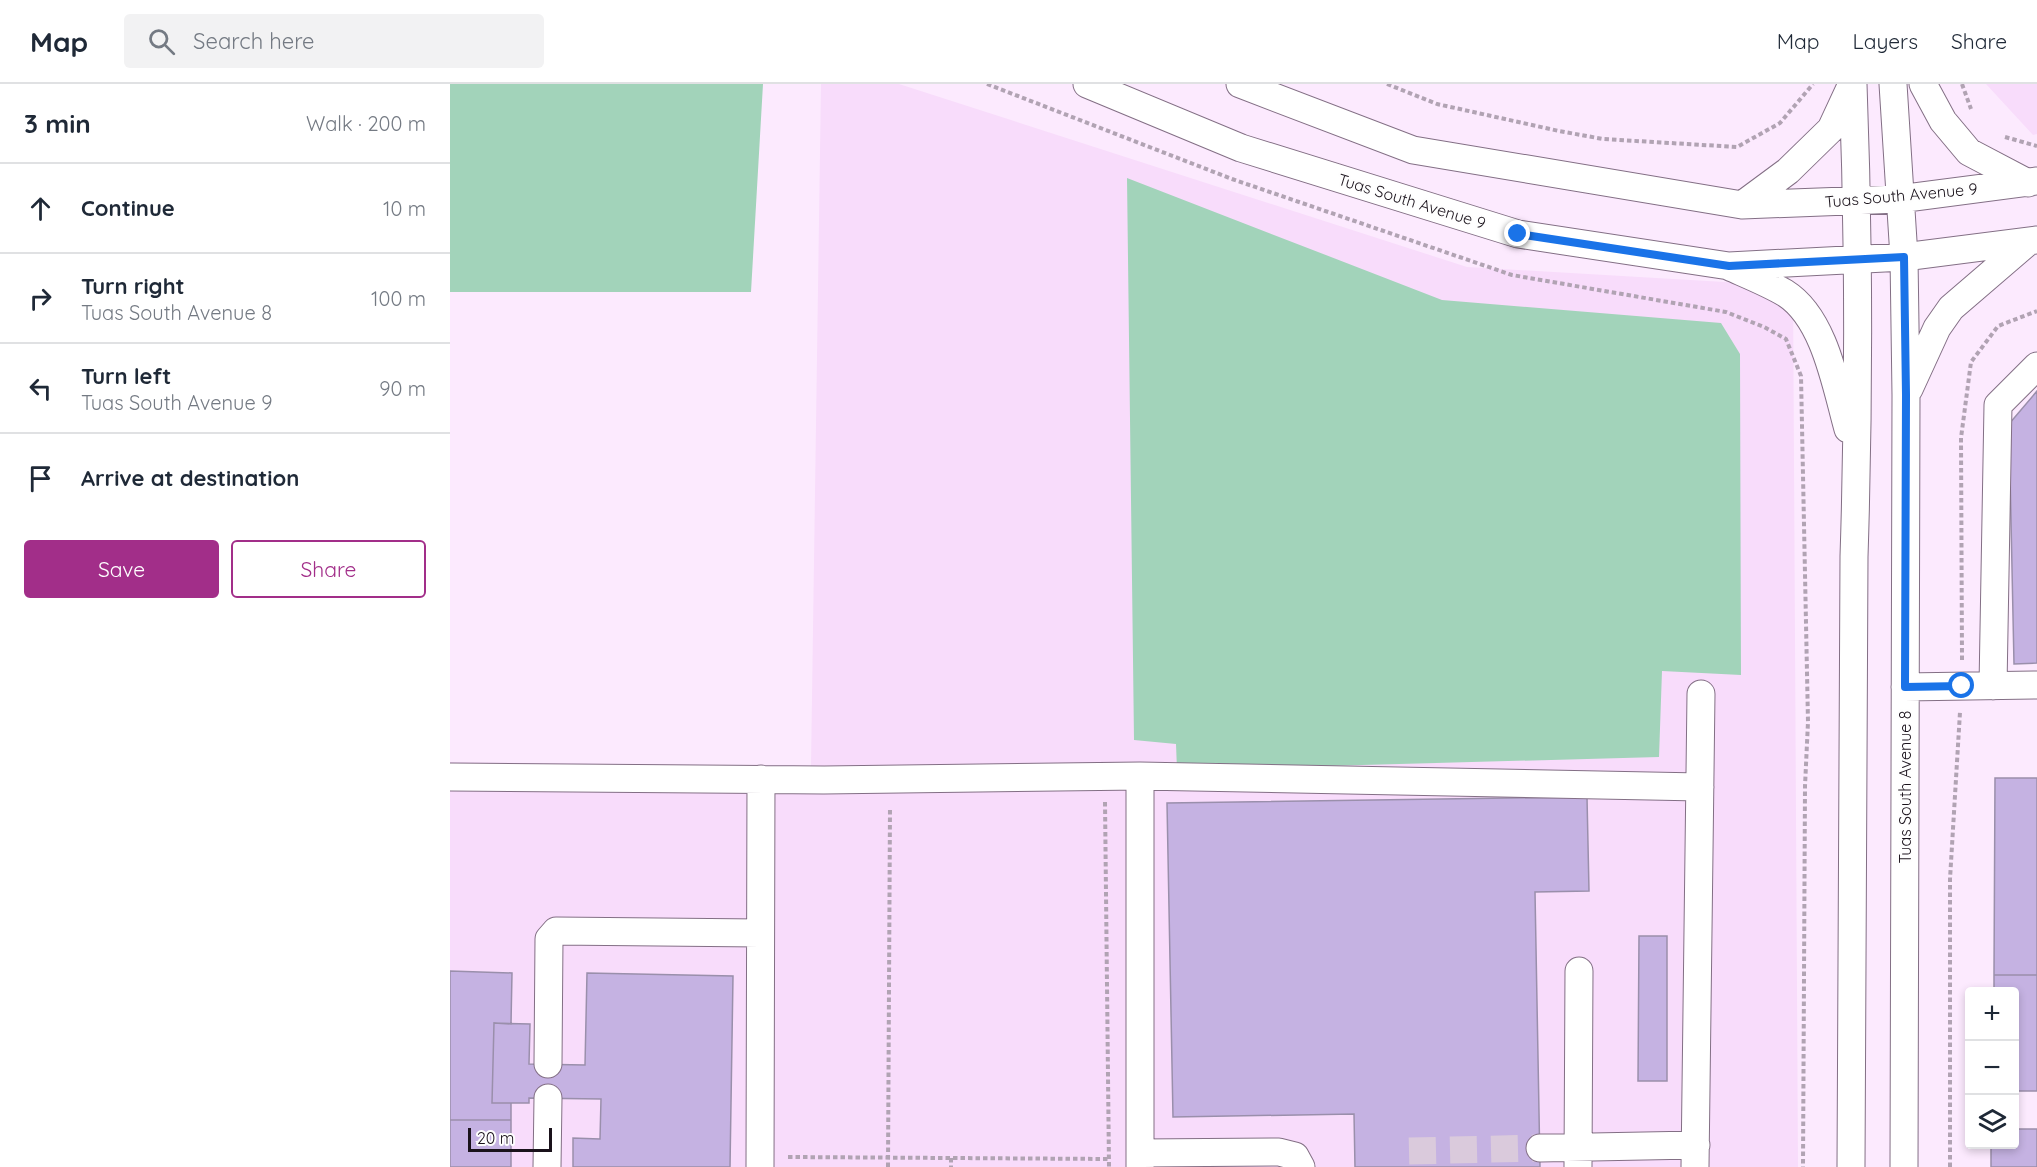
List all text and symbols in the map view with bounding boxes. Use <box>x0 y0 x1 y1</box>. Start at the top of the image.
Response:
search box <box>124 14 544 68</box>
text: Map <box>30 24 88 59</box>
icon: search <box>145 25 178 58</box>
text: Search here <box>193 27 315 55</box>
text: Map <box>1777 28 1820 54</box>
text: Layers <box>1853 28 1918 54</box>
text: Share <box>1951 28 2007 54</box>
text: 3 min <box>24 107 91 140</box>
text: Walk · 200 m <box>306 111 426 136</box>
street label: Tuas South Avenue 9 <box>1336 169 1488 233</box>
street label: Tuas South Avenue 9 <box>1824 178 1978 212</box>
icon: ahead <box>24 192 57 225</box>
text: Continue <box>81 194 175 222</box>
text: 10 m <box>383 196 426 221</box>
route end <box>1504 220 1530 246</box>
text: Turn right <box>81 272 185 300</box>
icon: right <box>24 282 57 315</box>
text: 100 m <box>371 286 426 311</box>
text: Tuas South Avenue 8 <box>81 300 272 325</box>
text: Turn left <box>81 362 171 390</box>
icon: left <box>24 372 57 405</box>
text: 90 m <box>379 376 426 401</box>
text: Tuas South Avenue 9 <box>81 390 272 415</box>
icon: arrive <box>24 462 57 495</box>
text: Arrive at destination <box>81 464 299 492</box>
button: Save <box>24 540 219 598</box>
button: Share <box>231 540 426 598</box>
route start <box>1948 672 1974 698</box>
street label: Tuas South Avenue 8 <box>1895 711 1915 863</box>
map controls <box>1965 987 2019 1149</box>
button: + <box>1965 987 2019 1041</box>
button: − <box>1965 1041 2019 1095</box>
button: layers <box>1965 1095 2019 1149</box>
scale bar <box>468 1125 552 1152</box>
text: 20 m <box>477 1128 514 1148</box>

